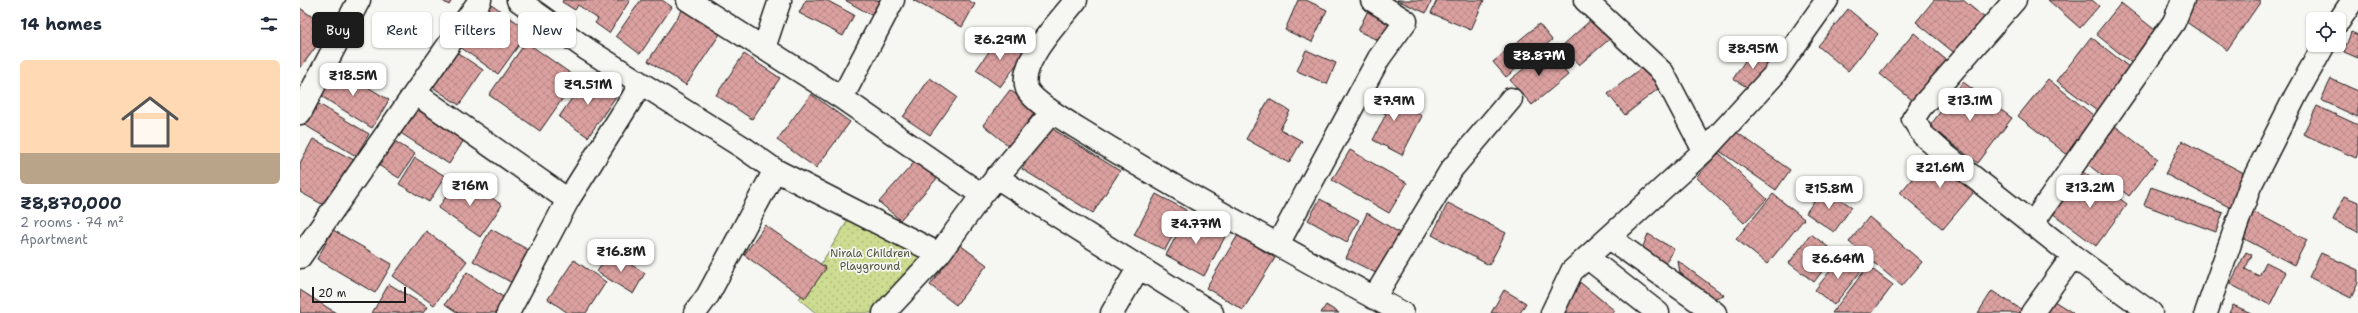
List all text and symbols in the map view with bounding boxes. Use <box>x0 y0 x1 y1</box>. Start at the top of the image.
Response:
chip: Buy <box>312 12 364 48</box>
chip: Rent <box>372 12 432 48</box>
chip: Filters <box>440 12 510 48</box>
chip: New <box>518 12 576 48</box>
map controls <box>2306 12 2346 52</box>
button: locate <box>2306 12 2346 52</box>
text: 14 homes <box>20 13 102 35</box>
icon: filters <box>258 13 280 35</box>
pin: ₹6.29M <box>967 27 1033 61</box>
text: ₹6.29M <box>974 31 1026 48</box>
pin: ₹8.95M <box>1720 36 1786 70</box>
text: ₹8.95M <box>1728 40 1778 57</box>
pin: ₹8.87M <box>1506 43 1572 77</box>
text: ₹8.87M <box>1513 47 1565 64</box>
pin: ₹18.5M <box>320 63 386 97</box>
text: ₹18.5M <box>329 67 377 84</box>
pin: ₹9.51M <box>555 72 621 106</box>
text: ₹9.51M <box>564 76 612 93</box>
icon: home <box>114 86 186 158</box>
pin: ₹7.9M <box>1366 88 1422 122</box>
pin: ₹13.1M <box>1937 88 2003 122</box>
text: ₹7.9M <box>1373 92 1415 109</box>
text: ₹13.1M <box>1947 92 1993 109</box>
pin: ₹21.6M <box>1907 155 1973 189</box>
text: ₹21.6M <box>1916 159 1964 176</box>
pin: ₹16M <box>446 173 494 207</box>
pin: ₹13.2M <box>2057 175 2123 209</box>
pin: ₹15.8M <box>1796 176 1862 210</box>
text: ₹16M <box>451 177 489 194</box>
text: ₹13.2M <box>2065 179 2115 196</box>
text: ₹15.8M <box>1805 180 1853 197</box>
text: ₹8,870,000 <box>20 192 122 214</box>
pin: ₹4.77M <box>1163 211 1229 245</box>
text: 2 rooms · 74 m² <box>20 214 124 231</box>
text: ₹4.77M <box>1171 215 1221 232</box>
text: Apartment <box>20 231 88 248</box>
pin: ₹16.8M <box>588 239 654 273</box>
text: ₹16.8M <box>596 243 646 260</box>
park label: Nirala Children Playground <box>830 246 910 274</box>
pin: ₹6.64M <box>1805 246 1871 280</box>
text: ₹6.64M <box>1812 250 1864 267</box>
scale bar <box>312 285 406 304</box>
text: 20 m <box>318 286 346 301</box>

